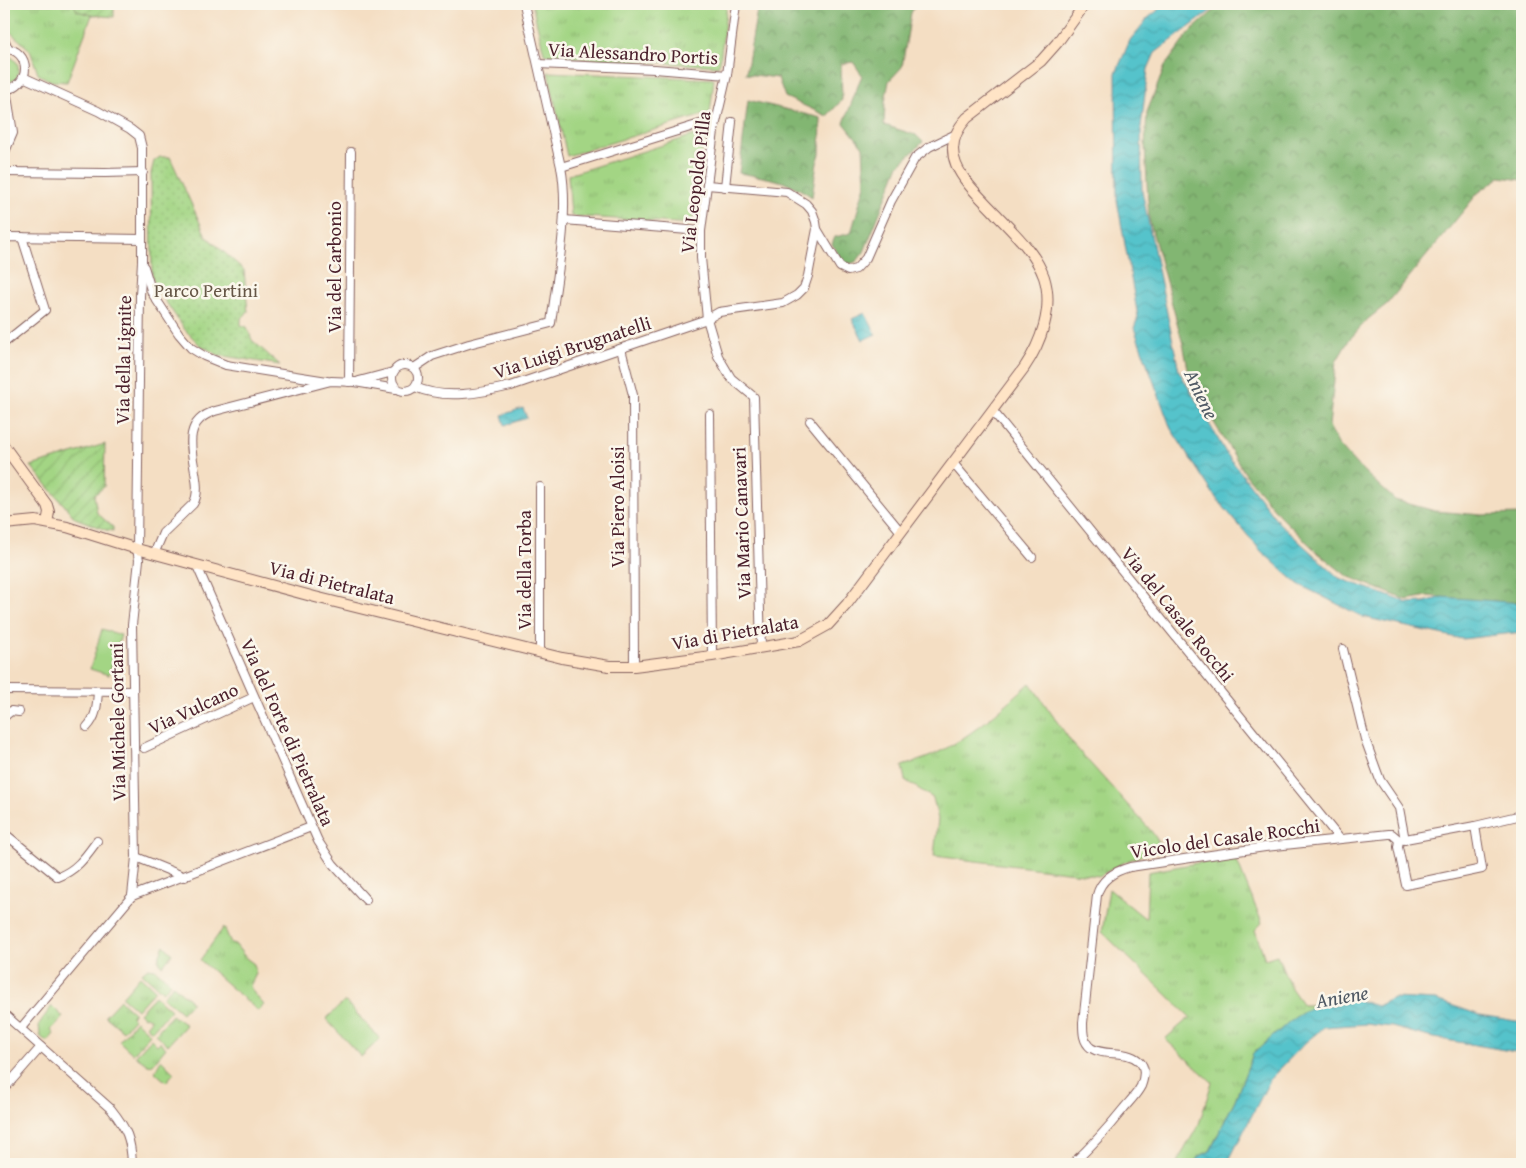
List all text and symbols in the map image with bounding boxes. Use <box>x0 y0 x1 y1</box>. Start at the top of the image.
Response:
street label: Via Alessandro Portis <box>547 35 719 71</box>
street label: Via Leopoldo Pilla <box>672 109 718 255</box>
street label: Via del Carbonio <box>320 201 348 333</box>
park label: Parco Pertini <box>154 276 258 304</box>
street label: Via della Lignite <box>108 295 138 425</box>
street label: Via Luigi Brugnatelli <box>489 308 655 386</box>
water label: Aniene <box>1177 363 1227 424</box>
street label: Via Piero Aloisi <box>603 446 631 568</box>
street label: Via Mario Canavari <box>724 446 758 600</box>
street label: Via della Torba <box>510 510 538 630</box>
street label: Via del Casale Rocchi <box>1115 540 1241 688</box>
street label: Via di Pietralata <box>266 553 398 611</box>
street label: Via di Pietralata <box>669 607 801 657</box>
street label: Via del Forte di Pietralata <box>234 634 342 830</box>
street label: Via Michele Gortani <box>102 643 132 801</box>
street label: Via Vulcano <box>143 675 243 741</box>
street label: Vicolo del Casale Rocchi <box>1128 811 1322 865</box>
water label: Aniene <box>1312 977 1371 1015</box>

